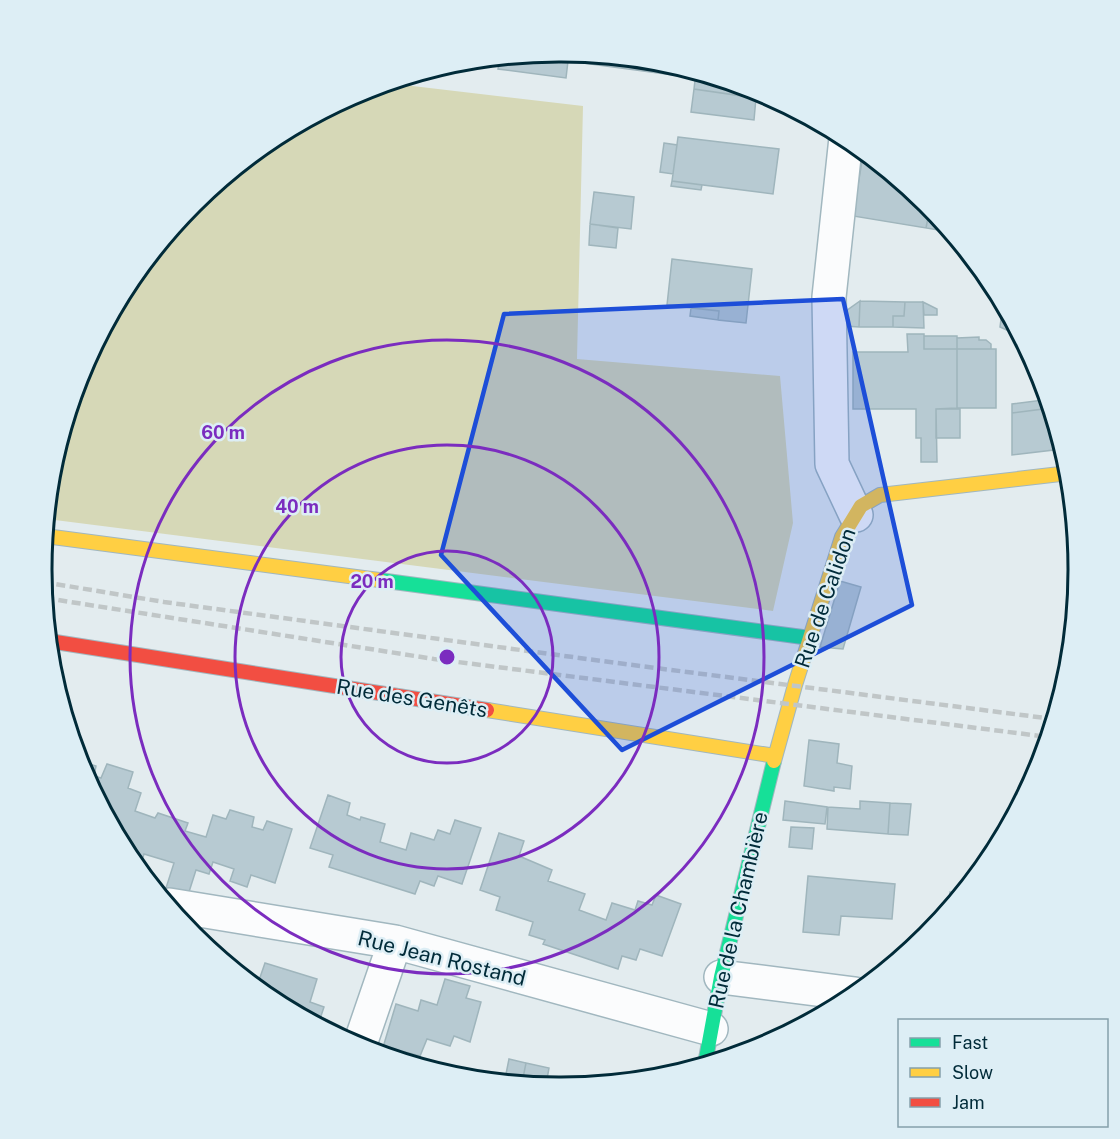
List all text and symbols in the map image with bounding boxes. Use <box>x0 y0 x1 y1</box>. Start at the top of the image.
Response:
text: 60 m <box>201 422 245 443</box>
text: 40 m <box>275 496 319 517</box>
street label: Rue de Calidon <box>789 525 861 671</box>
text: 20 m <box>350 571 394 592</box>
centre of rings <box>437 647 457 667</box>
street label: Rue des Genêts <box>335 674 489 722</box>
street label: Rue de la Chambière <box>703 809 773 1011</box>
street label: Rue Jean Rostand <box>355 925 529 991</box>
legend <box>898 1019 1108 1127</box>
text: Fast <box>952 1032 988 1053</box>
text: Slow <box>952 1062 993 1083</box>
text: Jam <box>952 1092 985 1113</box>

